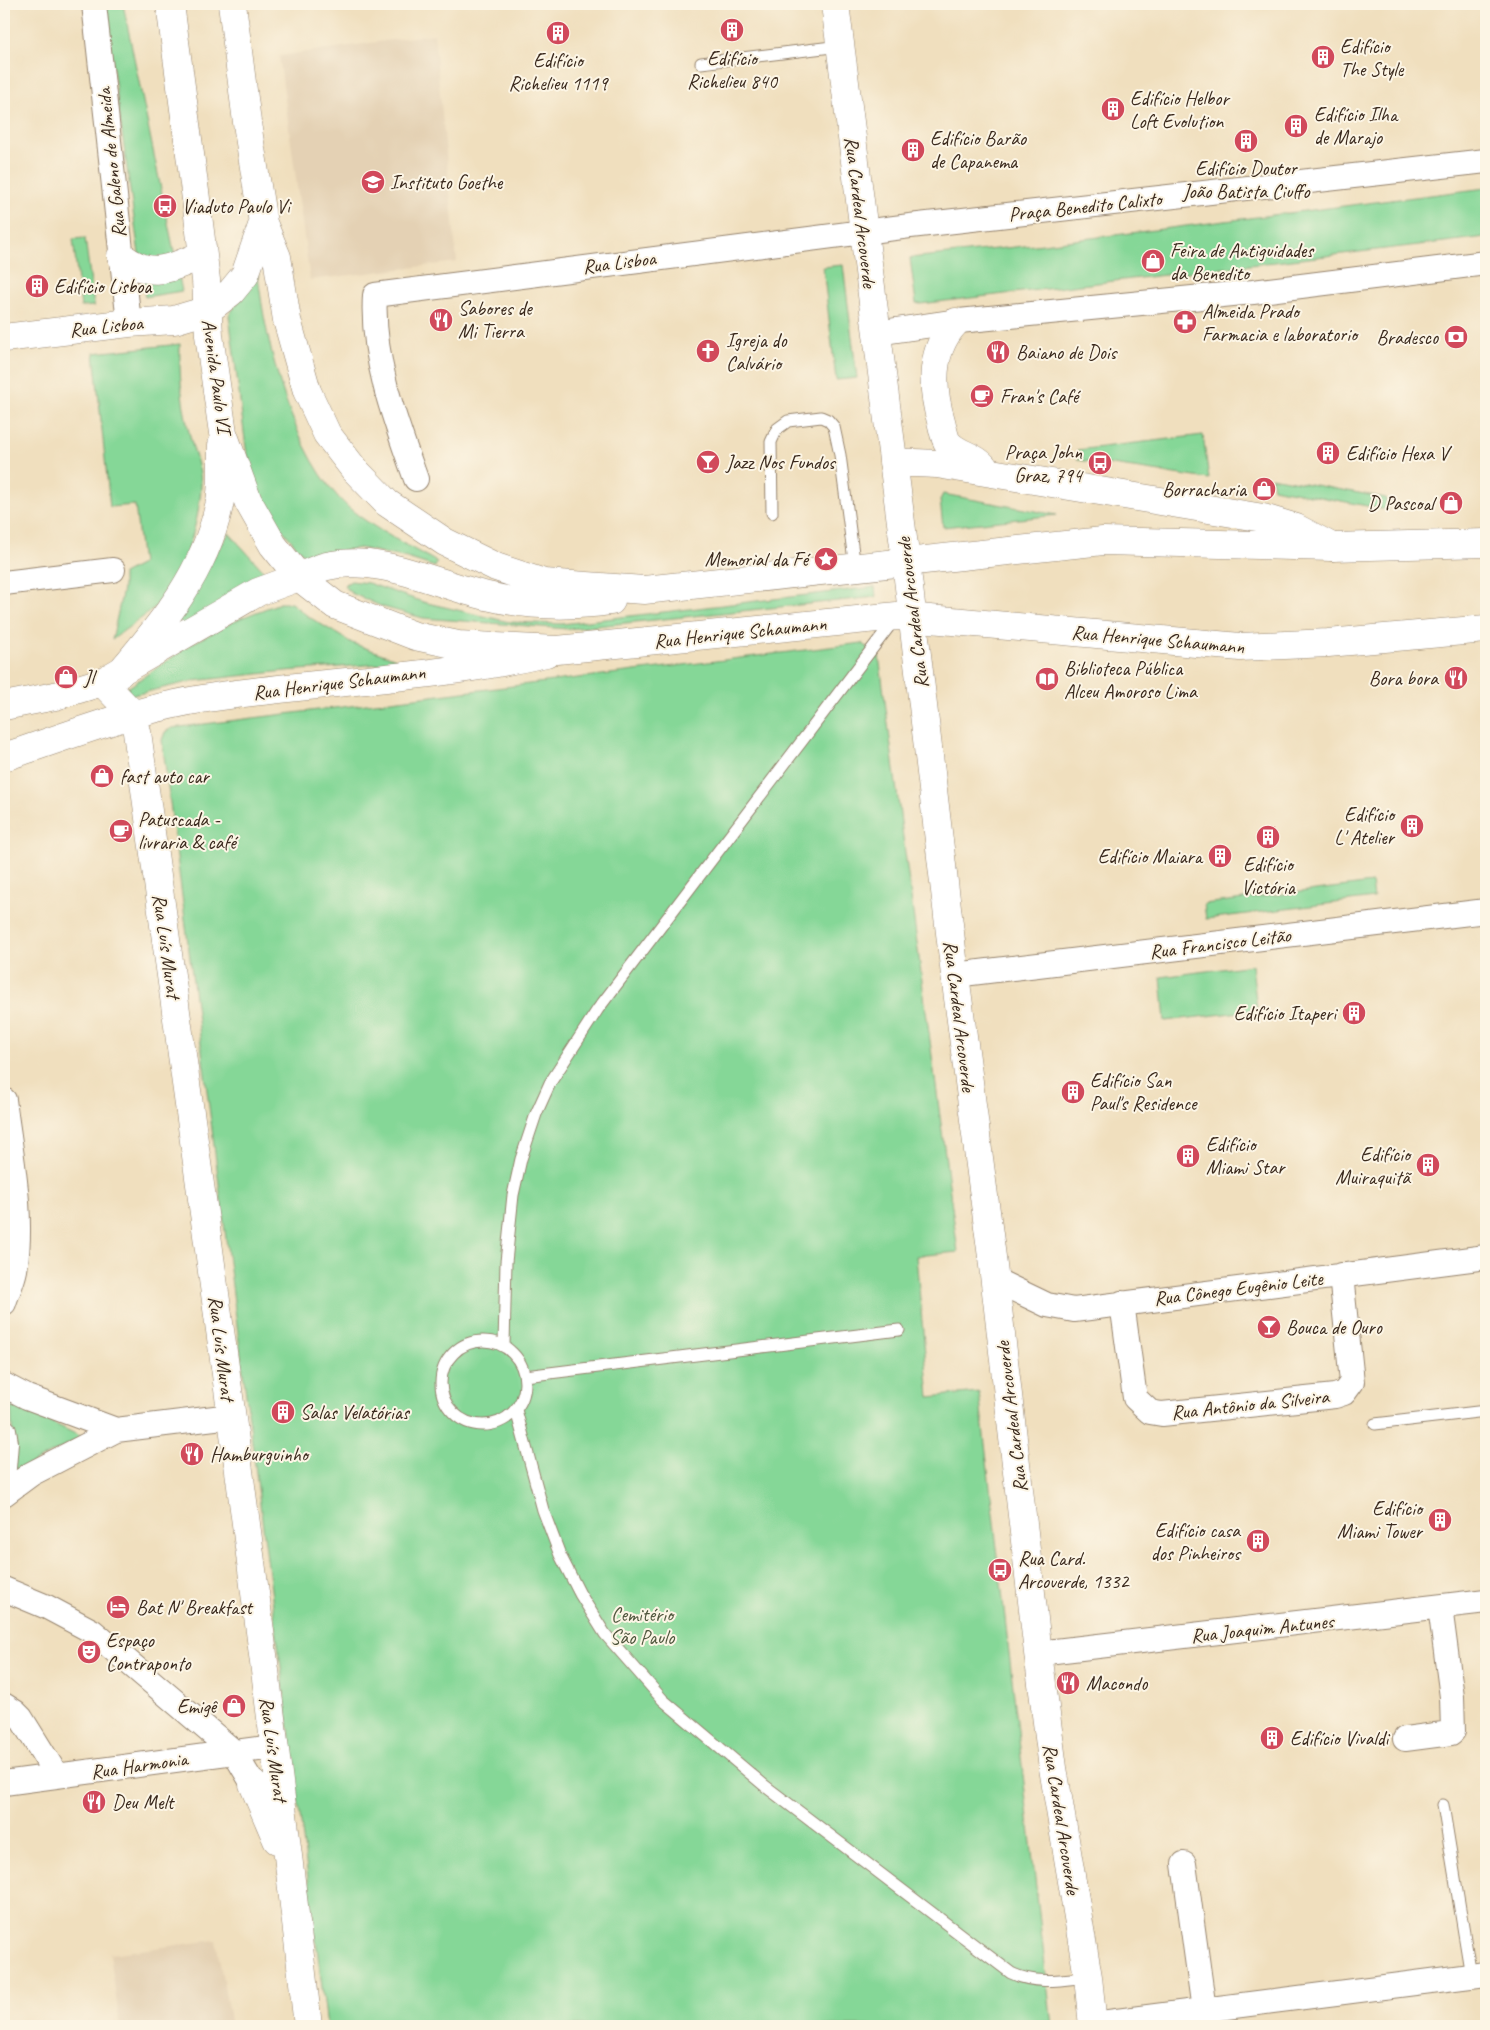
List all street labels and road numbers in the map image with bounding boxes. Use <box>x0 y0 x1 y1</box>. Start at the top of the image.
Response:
street label: Rua Galeno de Almeida <box>91 85 132 239</box>
street label: Rua Cardeal Arcoverde <box>839 135 882 290</box>
street label: Praça Benedito Calixto <box>1007 186 1165 227</box>
street label: Rua Lisboa <box>581 245 659 279</box>
street label: Rua Lisboa <box>68 310 146 343</box>
street label: Avenida Paulo VI <box>196 318 238 439</box>
street label: Rua Cardeal Arcoverde <box>891 535 934 690</box>
street label: Rua Henrique Schaumann <box>652 611 829 654</box>
street label: Rua Henrique Schaumann <box>1070 619 1246 660</box>
street label: Rua Henrique Schaumann <box>251 659 428 705</box>
street label: Rua Luís Murat <box>147 892 187 1003</box>
street label: Rua Francisco Leitão <box>1148 922 1293 965</box>
street label: Rua Cardeal Arcoverde <box>938 939 981 1094</box>
street label: Rua Cônego Eugênio Leite <box>1152 1266 1325 1311</box>
street label: Rua Luís Murat <box>203 1294 241 1405</box>
street label: Rua Cardeal Arcoverde <box>990 1339 1033 1494</box>
street label: Rua Antônio da Silveira <box>1170 1384 1331 1425</box>
street label: Rua Joaquim Antunes <box>1189 1608 1337 1648</box>
street label: Rua Luís Murat <box>254 1695 294 1806</box>
street label: Rua Cardeal Arcoverde <box>1037 1742 1086 1897</box>
street label: Rua Harmonia <box>89 1746 191 1785</box>

